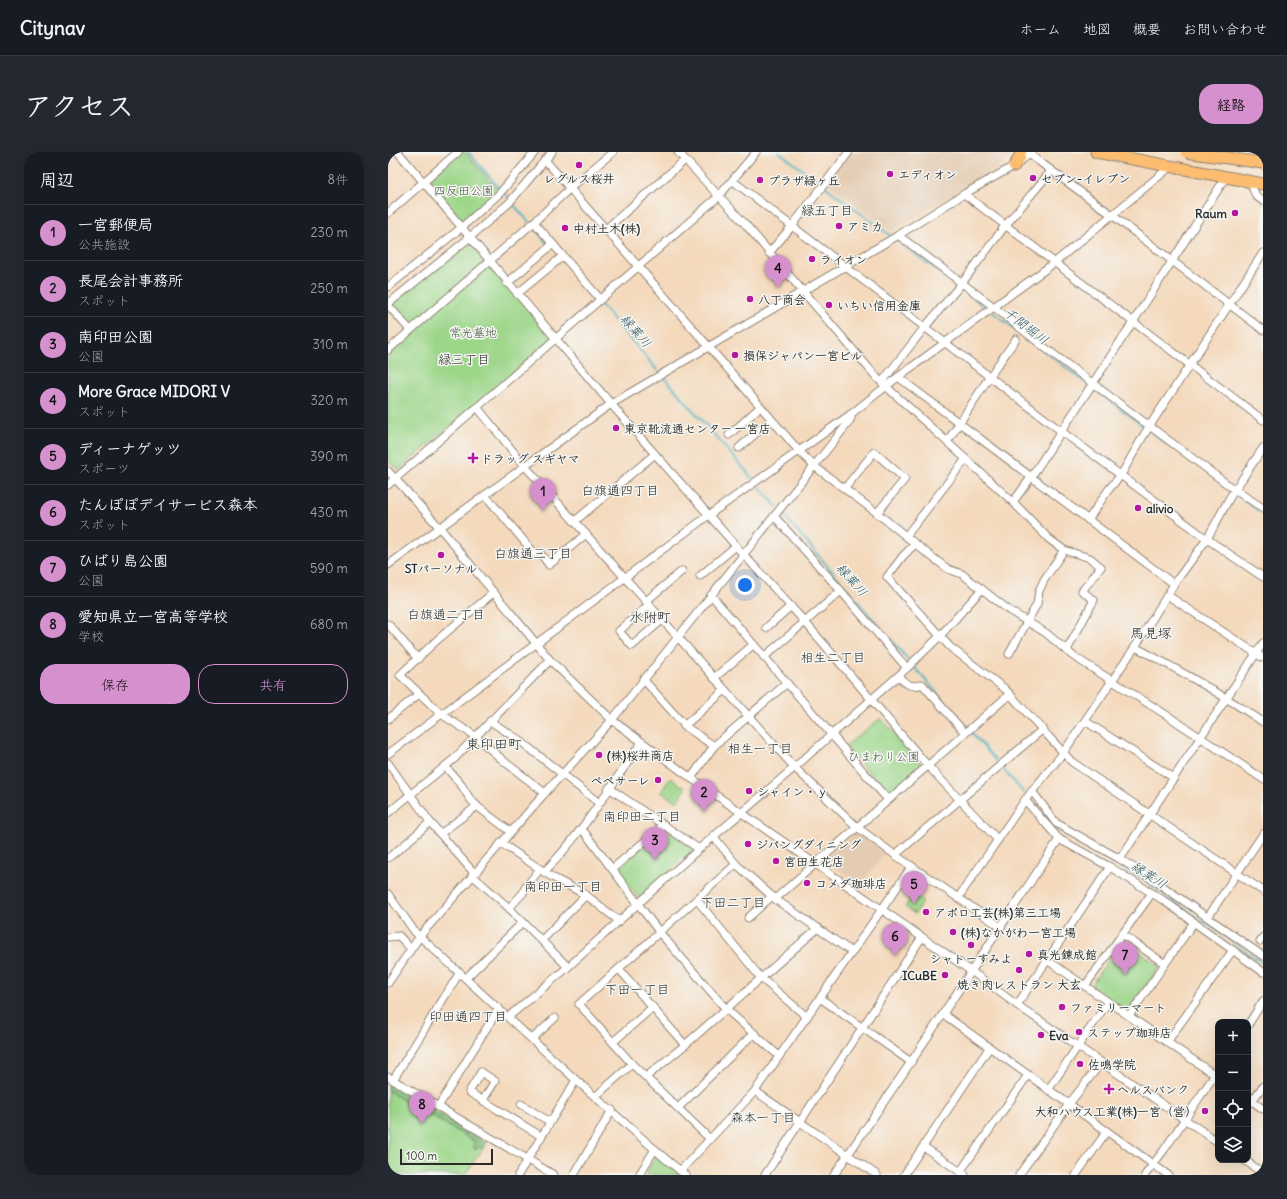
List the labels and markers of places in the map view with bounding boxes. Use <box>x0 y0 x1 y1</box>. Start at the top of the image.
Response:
marker: レグルス桜井 <box>574 160 584 170</box>
place label: エディオン <box>898 167 957 182</box>
marker: エディオン <box>885 169 895 179</box>
place label: レグルス桜井 <box>543 171 615 186</box>
place label: セブン-イレブン <box>1041 171 1130 186</box>
place label: プラザ緑ヶ丘 <box>768 173 840 188</box>
marker: セブン-イレブン <box>1028 173 1038 183</box>
marker: プラザ緑ヶ丘 <box>755 175 765 185</box>
place label: Raum <box>1195 206 1227 221</box>
marker: Raum <box>1230 208 1240 218</box>
place label: アミカ <box>847 219 883 234</box>
place label: 中村土木(株) <box>573 221 641 237</box>
marker: アミカ <box>834 221 844 231</box>
marker: 中村土木(株) <box>560 223 570 233</box>
place label: ライオン <box>820 252 868 267</box>
marker: ライオン <box>807 254 817 264</box>
pin: 4 <box>765 255 791 288</box>
place label: 八丁商会 <box>758 292 806 307</box>
marker: 八丁商会 <box>745 294 755 304</box>
place label: いちい信用金庫 <box>837 298 921 313</box>
marker: いちい信用金庫 <box>824 300 834 310</box>
place label: 損保ジャパン一宮ビル <box>743 348 863 363</box>
marker: 損保ジャパン一宮ビル <box>730 350 740 360</box>
place label: 東京靴流通センター 一宮店 <box>624 421 771 436</box>
marker: 東京靴流通センター 一宮店 <box>611 423 621 433</box>
place label: ドラッグ スギヤマ <box>481 451 580 466</box>
marker: ドラッグ スギヤマ <box>468 453 478 463</box>
pin: 1 <box>530 478 556 511</box>
place label: alivio <box>1146 501 1174 516</box>
marker: alivio <box>1133 503 1143 513</box>
marker: STパーソナル <box>436 550 446 560</box>
place label: STパーソナル <box>405 561 477 576</box>
place label: (株)桜井商店 <box>607 748 674 764</box>
marker: (株)桜井商店 <box>594 750 604 760</box>
place label: ぺぺサーレ <box>590 773 650 788</box>
marker: ぺぺサーレ <box>653 775 663 785</box>
pin: 2 <box>691 779 717 812</box>
place label: シャイン・ｙ <box>757 784 829 799</box>
marker: シャイン・ｙ <box>744 786 754 796</box>
pin: 3 <box>642 827 668 860</box>
place label: ジパングダイニング <box>756 837 862 852</box>
marker: ジパングダイニング <box>743 839 753 849</box>
place label: 宮田生花店 <box>784 854 844 869</box>
marker: 宮田生花店 <box>771 856 781 866</box>
pin: 5 <box>901 871 927 904</box>
place label: コメダ珈琲店 <box>815 876 887 891</box>
marker: コメダ珈琲店 <box>802 878 812 888</box>
place label: アポロ工芸(株)第三工場 <box>934 905 1061 921</box>
marker: アポロ工芸(株)第三工場 <box>921 907 931 917</box>
pin: 6 <box>882 923 908 956</box>
place label: (株)なかがわ一宮工場 <box>961 925 1076 941</box>
marker: (株)なかがわ一宮工場 <box>948 927 958 937</box>
marker: シャトーすみよ <box>966 940 976 950</box>
pin: 7 <box>1112 942 1138 975</box>
place label: 真光錬成館 <box>1037 947 1097 962</box>
marker: 真光錬成館 <box>1024 949 1034 959</box>
place label: シャトーすみよ <box>930 951 1012 966</box>
marker: 焼き肉レストラン 大玄 <box>1014 965 1024 975</box>
place label: ICuBE <box>902 968 937 983</box>
marker: ICuBE <box>940 970 950 980</box>
place label: 焼き肉レストラン 大玄 <box>957 977 1081 992</box>
place label: ファミリーマート <box>1070 1000 1166 1015</box>
marker: ファミリーマート <box>1057 1002 1067 1012</box>
place label: ステップ珈琲店 <box>1087 1025 1172 1040</box>
marker: ステップ珈琲店 <box>1074 1027 1084 1037</box>
place label: Eva <box>1049 1028 1069 1043</box>
marker: Eva <box>1036 1030 1046 1040</box>
place label: 佐鳴学院 <box>1088 1057 1136 1072</box>
marker: 佐鳴学院 <box>1075 1059 1085 1069</box>
place label: ヘルスバンク <box>1117 1082 1189 1097</box>
marker: ヘルスバンク <box>1104 1084 1114 1094</box>
pin: 8 <box>409 1091 435 1124</box>
place label: 大和ハウス工業(株)一宮（営） <box>1034 1104 1197 1120</box>
marker: 大和ハウス工業(株)一宮（営） <box>1200 1106 1210 1116</box>

